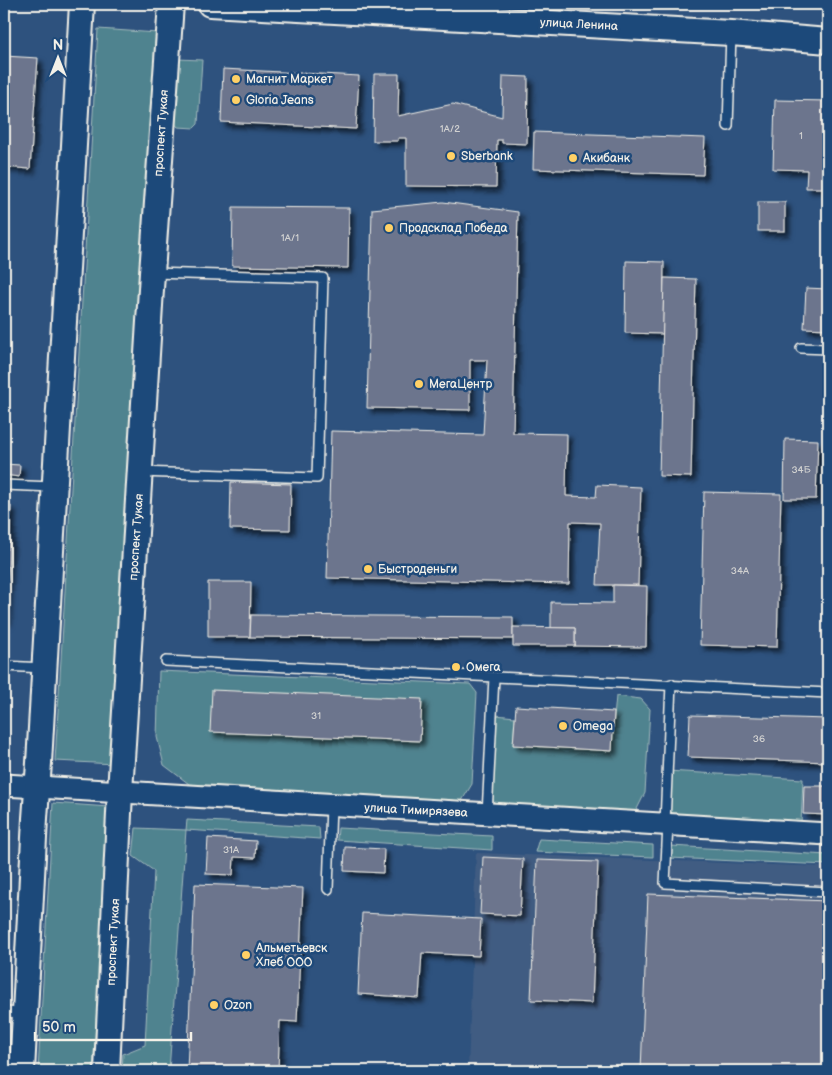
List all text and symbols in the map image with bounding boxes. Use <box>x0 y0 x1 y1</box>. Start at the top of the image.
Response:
street label: улица Ленина <box>540 15 618 34</box>
north arrow <box>32 32 82 82</box>
text: N <box>53 37 63 54</box>
place label: Магнит Маркет <box>246 72 333 87</box>
marker: Магнит Маркет <box>230 73 242 85</box>
street label: проспект Тукая <box>151 89 172 177</box>
place label: Gloria Jeans <box>246 93 314 108</box>
marker: Gloria Jeans <box>230 94 242 106</box>
house number: 1А/2 <box>440 123 460 135</box>
house number: 1 <box>799 130 803 142</box>
place label: Sberbank <box>461 149 513 164</box>
marker: Sberbank <box>445 150 457 162</box>
place label: Акибанк <box>582 151 631 166</box>
marker: Акибанк <box>567 152 579 164</box>
place label: Продсклад Победа <box>399 221 508 236</box>
marker: Продсклад Победа <box>383 222 395 234</box>
house number: 1А/1 <box>281 232 299 244</box>
place label: МегаЦентр <box>429 377 492 392</box>
marker: МегаЦентр <box>413 378 425 390</box>
house number: 34Б <box>791 464 811 476</box>
street label: проспект Тукая <box>126 493 147 581</box>
place label: Быстроденьги <box>378 562 457 577</box>
marker: Быстроденьги <box>362 563 374 575</box>
house number: 34А <box>731 565 750 577</box>
place label: Омега <box>466 660 501 675</box>
marker: Омега <box>450 661 462 673</box>
house number: 31 <box>311 710 321 722</box>
place label: Omega <box>573 719 613 734</box>
marker: Omega <box>557 720 569 732</box>
house number: 36 <box>753 733 765 745</box>
street label: улица Тимирязева <box>364 800 468 821</box>
house number: 31А <box>223 844 240 856</box>
street label: проспект Тукая <box>104 898 123 986</box>
place label: Альметьевск Хлеб ООО <box>255 941 328 970</box>
marker: Альметьевск Хлеб ООО <box>240 949 252 961</box>
place label: Ozon <box>224 998 252 1013</box>
marker: Ozon <box>208 999 220 1011</box>
scale bar <box>35 1010 191 1042</box>
text: 50 m <box>42 1018 76 1037</box>

